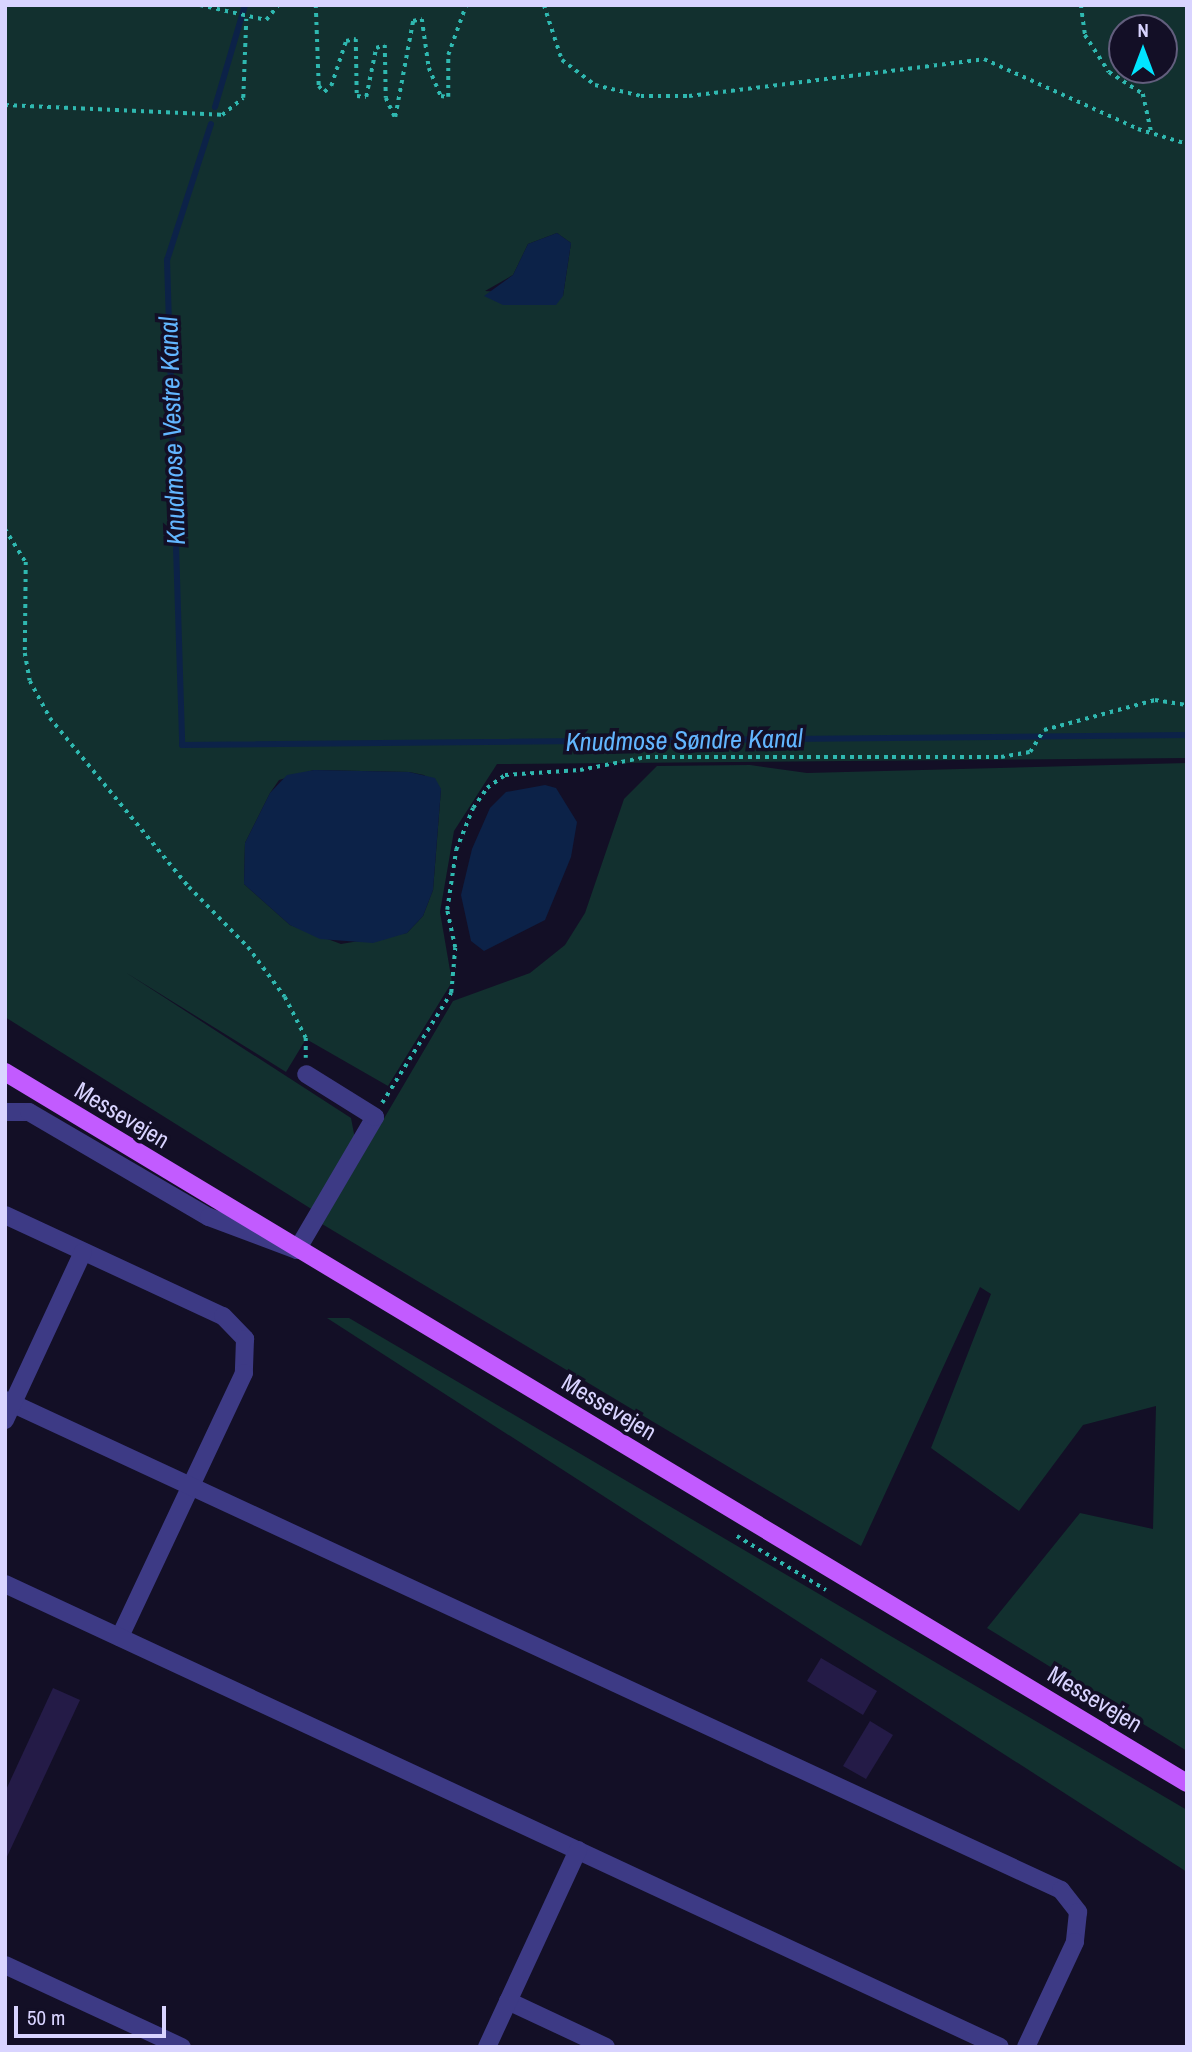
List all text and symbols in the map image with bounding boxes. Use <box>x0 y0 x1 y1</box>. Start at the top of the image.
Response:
north arrow <box>1108 14 1178 84</box>
text: N <box>1137 17 1149 43</box>
water label: Knudmose Vestre Kanal <box>152 316 192 546</box>
water label: Knudmose Søndre Kanal <box>565 722 803 758</box>
street label: Messevejen <box>70 1076 174 1154</box>
street label: Messevejen <box>557 1368 661 1446</box>
street label: Messevejen <box>1043 1660 1147 1738</box>
scale bar <box>18 1993 170 2037</box>
text: 50 m <box>27 2003 65 2032</box>

